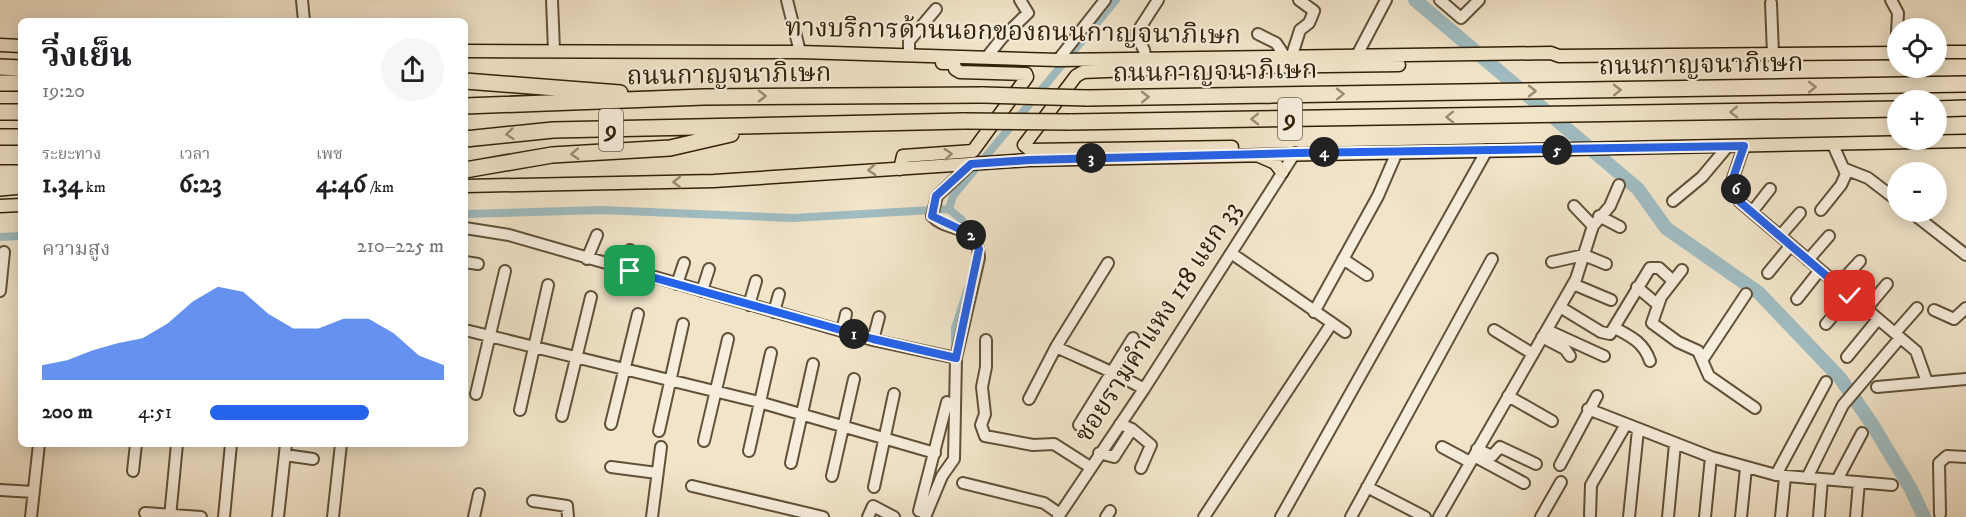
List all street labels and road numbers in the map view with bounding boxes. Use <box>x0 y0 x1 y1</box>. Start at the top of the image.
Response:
street label: ทางบริการด้านนอกของถนนกาญจนาภิเษก <box>785 12 1241 52</box>
street label: ถนนกาญจนาภิเษก <box>1598 47 1804 83</box>
street label: ถนนกาญจนาภิเษก <box>1112 54 1318 90</box>
street label: ถนนกาญจนาภิเษก <box>626 57 832 93</box>
road number: 9 <box>1278 98 1302 140</box>
road number: 9 <box>599 109 623 151</box>
street label: ซอยรามคำแหง 118 แยก 33 <box>1068 195 1248 449</box>

